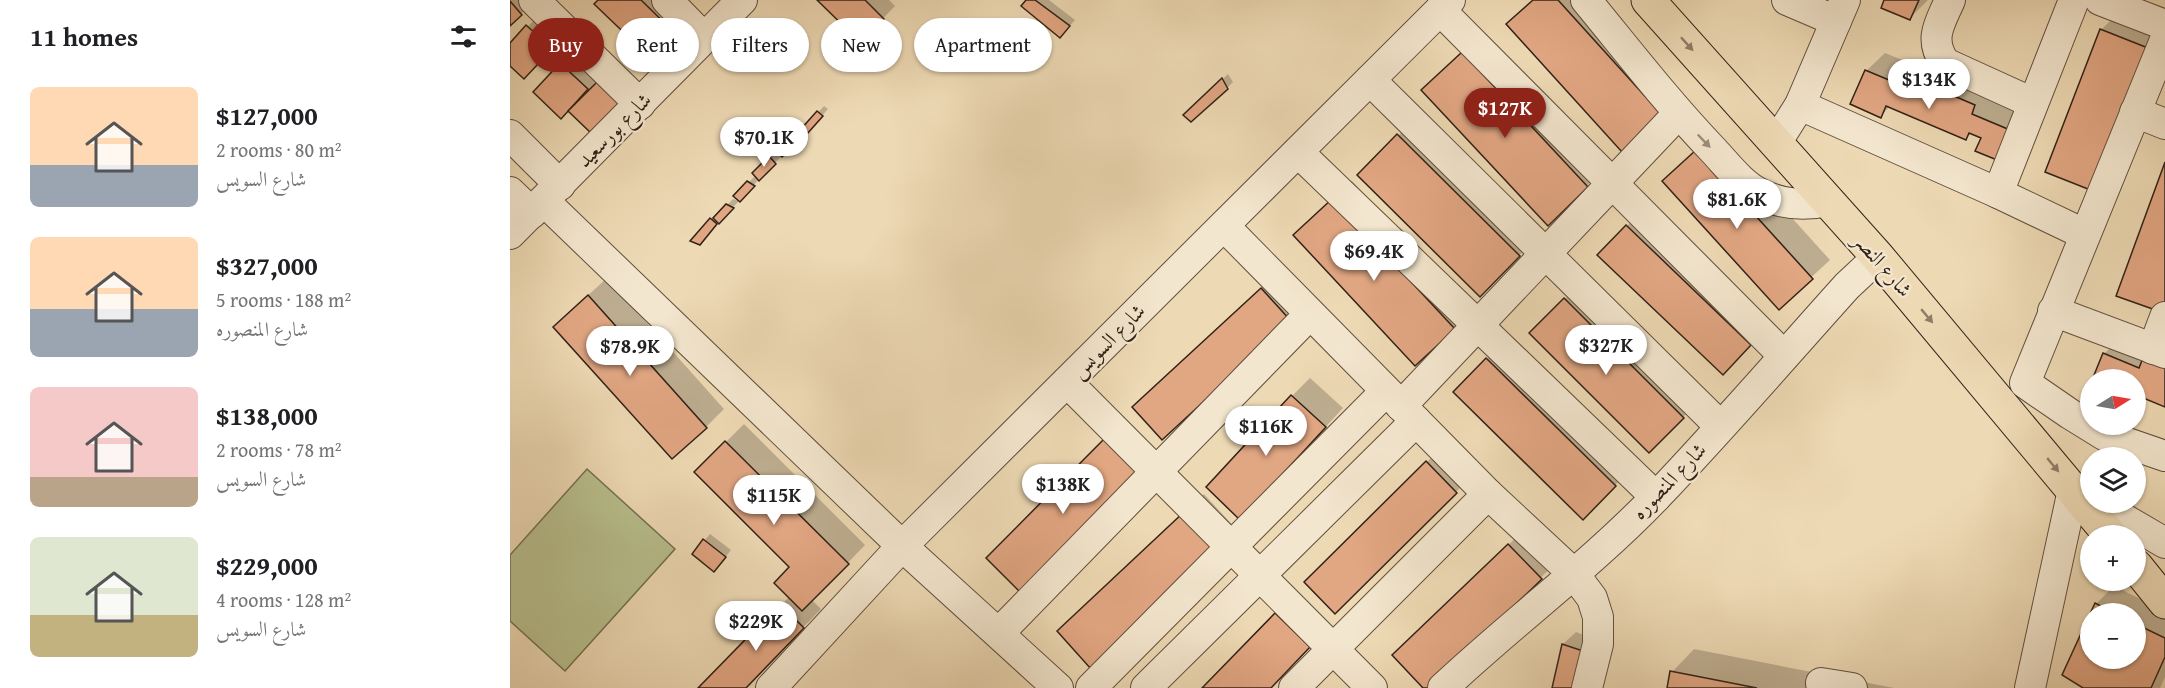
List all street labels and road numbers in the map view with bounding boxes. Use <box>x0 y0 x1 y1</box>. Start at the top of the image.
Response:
street label: شارع بورسعيد <box>569 85 660 176</box>
street label: شارع النصر <box>1843 224 1920 306</box>
street label: شارع السويس <box>1063 296 1154 387</box>
street label: شارع المنصوره <box>1624 435 1716 528</box>

